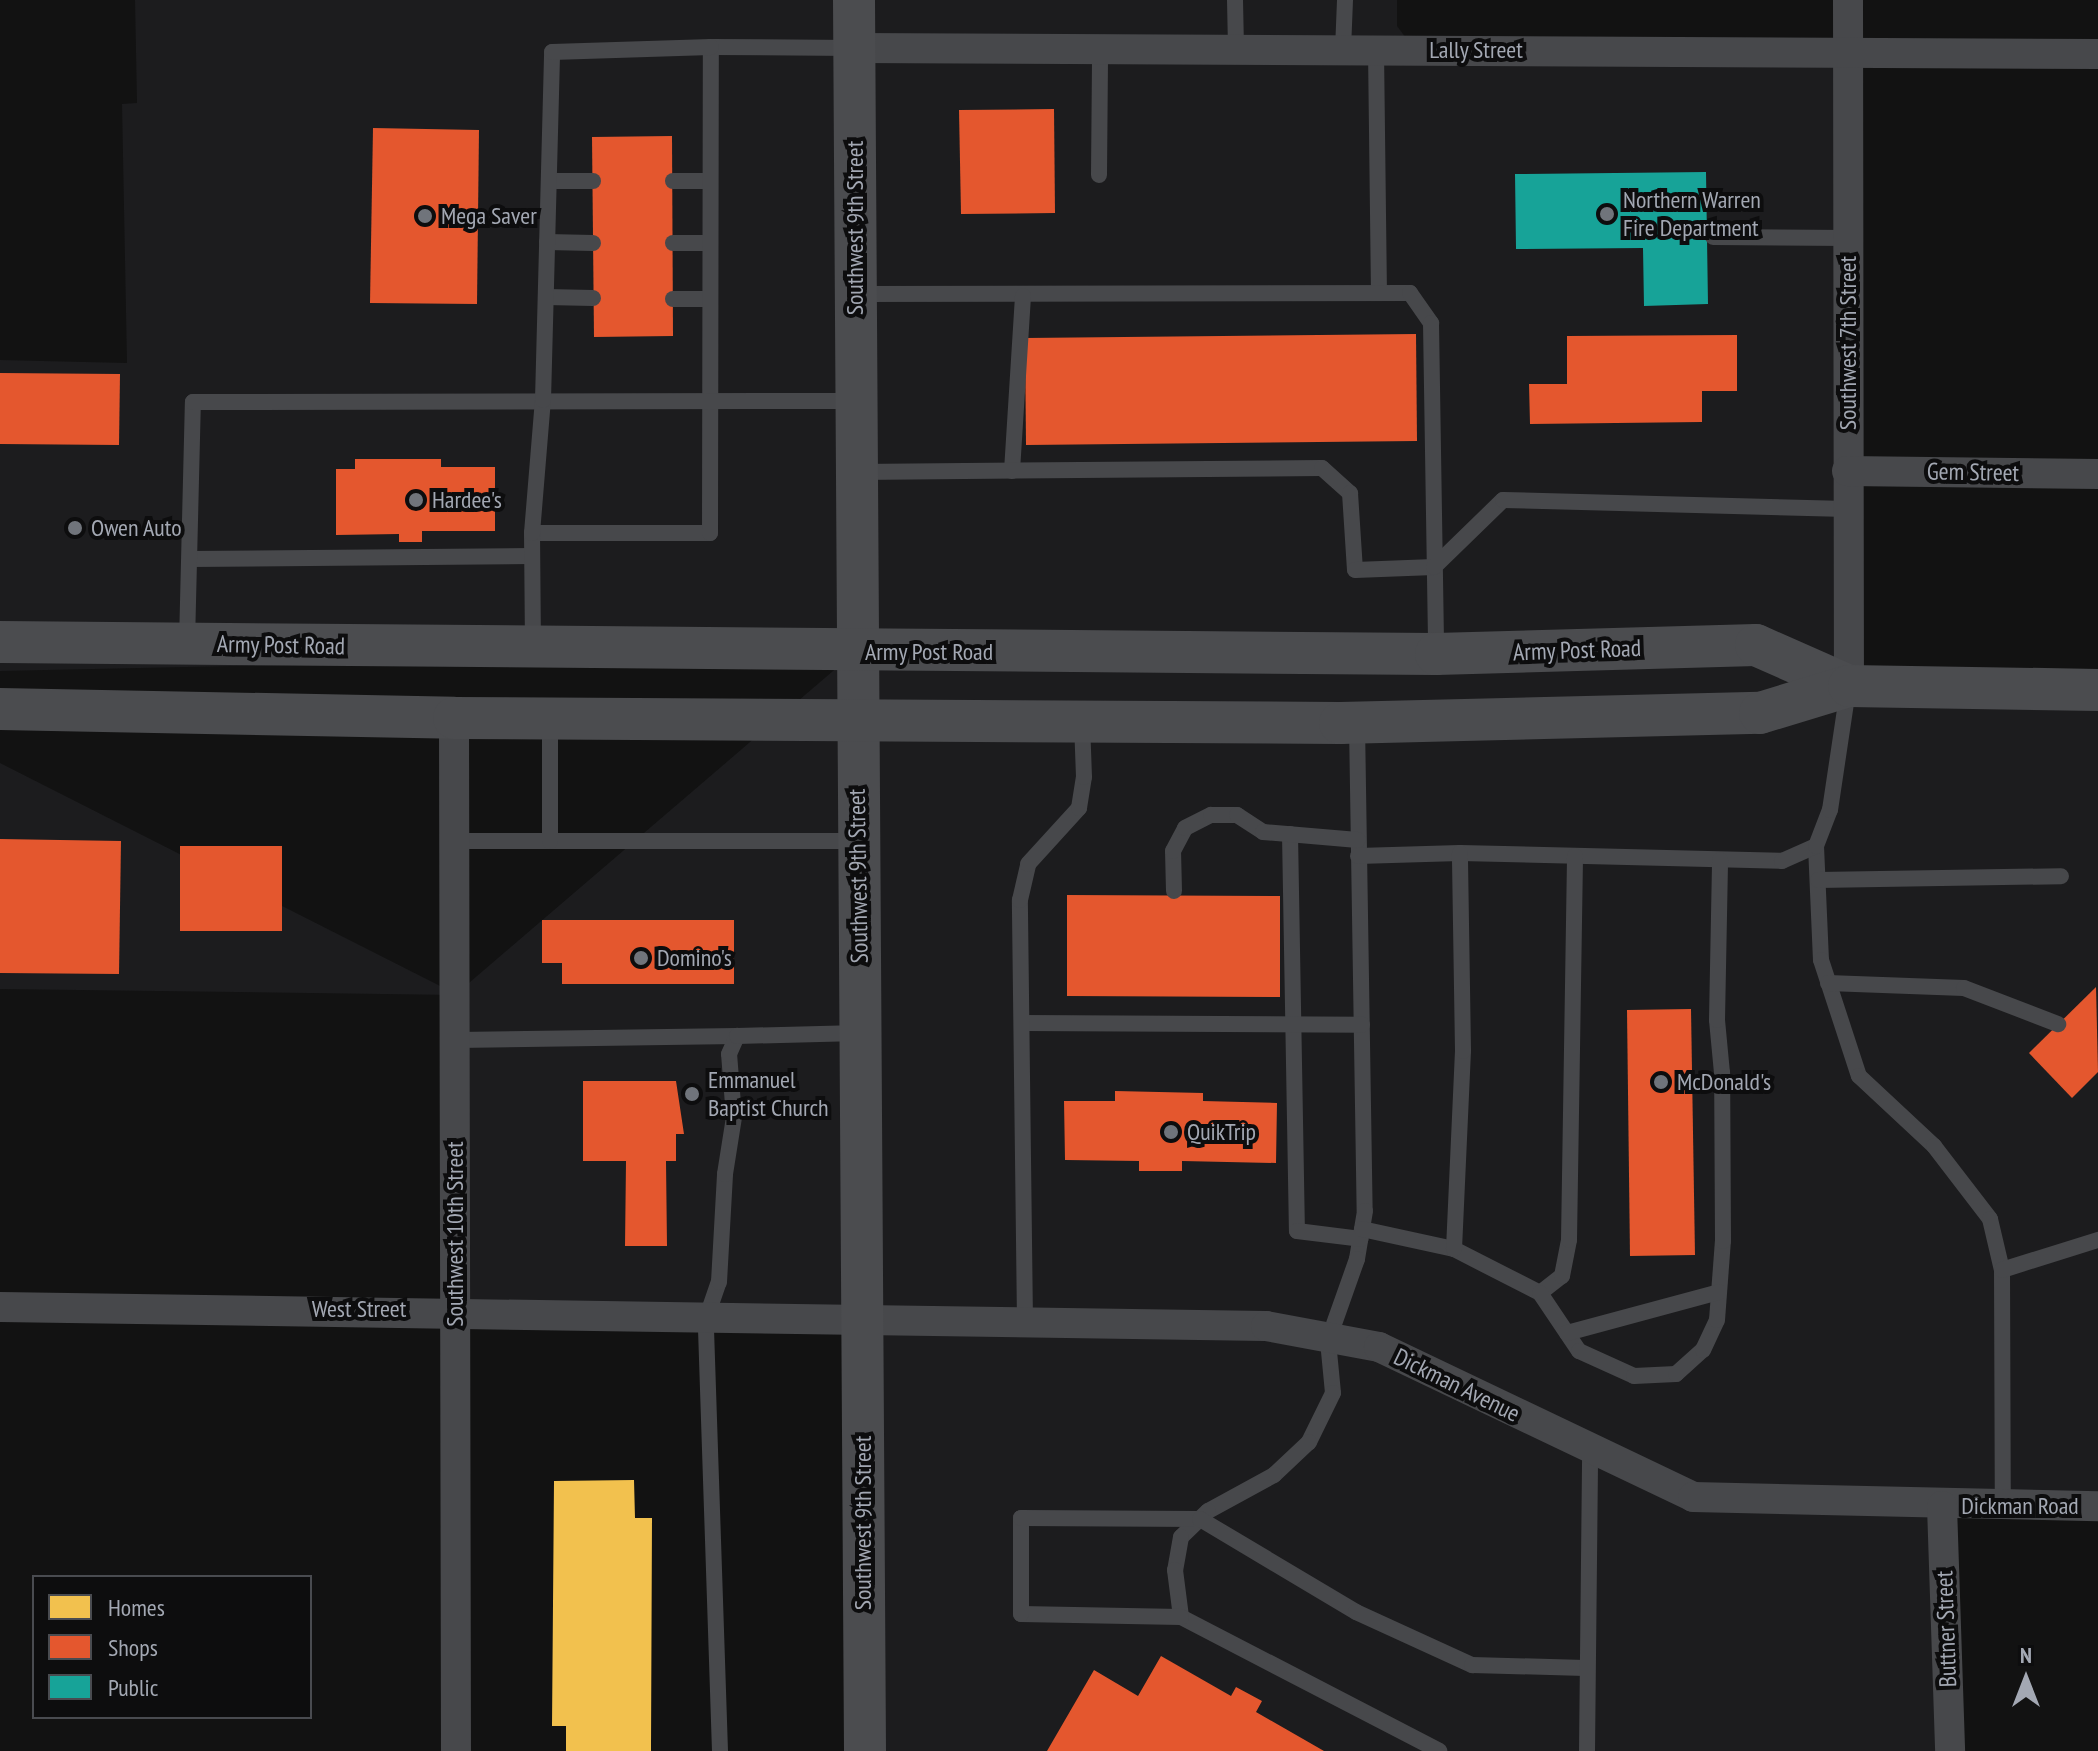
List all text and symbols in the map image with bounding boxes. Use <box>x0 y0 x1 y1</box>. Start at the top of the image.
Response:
street label: Lally Street <box>1429 36 1523 64</box>
street label: Southwest 9th Street <box>841 141 869 315</box>
place label: Northern Warren Fire Department <box>1623 186 1761 242</box>
place label: Mega Saver <box>441 202 537 230</box>
marker: Northern Warren Fire Department <box>1598 205 1616 223</box>
marker: Mega Saver <box>416 207 434 225</box>
street label: Southwest 7th Street <box>1834 256 1862 430</box>
street label: Gem Street <box>1927 457 2019 487</box>
place label: Hardee's <box>432 486 502 514</box>
marker: Hardee's <box>407 491 425 509</box>
place label: Owen Auto <box>91 514 182 542</box>
marker: Owen Auto <box>66 519 84 537</box>
street label: Army Post Road <box>216 629 346 661</box>
street label: Army Post Road <box>1512 633 1642 667</box>
street label: Army Post Road <box>865 638 993 666</box>
street label: Southwest 9th Street <box>842 788 874 964</box>
place label: Domino's <box>657 944 732 972</box>
marker: Domino's <box>632 949 650 967</box>
place label: Emmanuel Baptist Church <box>708 1066 829 1122</box>
place label: McDonald's <box>1677 1068 1771 1096</box>
marker: McDonald's <box>1652 1073 1670 1091</box>
marker: Emmanuel Baptist Church <box>683 1085 701 1103</box>
place label: QuikTrip <box>1187 1118 1256 1146</box>
marker: QuikTrip <box>1162 1123 1180 1141</box>
street label: Southwest 10th Street <box>441 1141 469 1327</box>
street label: West Street <box>312 1295 406 1323</box>
street label: Dickman Avenue <box>1389 1342 1525 1428</box>
street label: Southwest 9th Street <box>849 1436 877 1610</box>
street label: Dickman Road <box>1961 1492 2079 1520</box>
street label: Buttner Street <box>1930 1570 1962 1688</box>
legend <box>32 1575 312 1719</box>
text: Homes <box>108 1592 165 1623</box>
text: Shops <box>108 1632 158 1663</box>
north arrow <box>1986 1639 2066 1719</box>
text: N <box>2020 1641 2032 1669</box>
text: Public <box>108 1672 158 1703</box>

